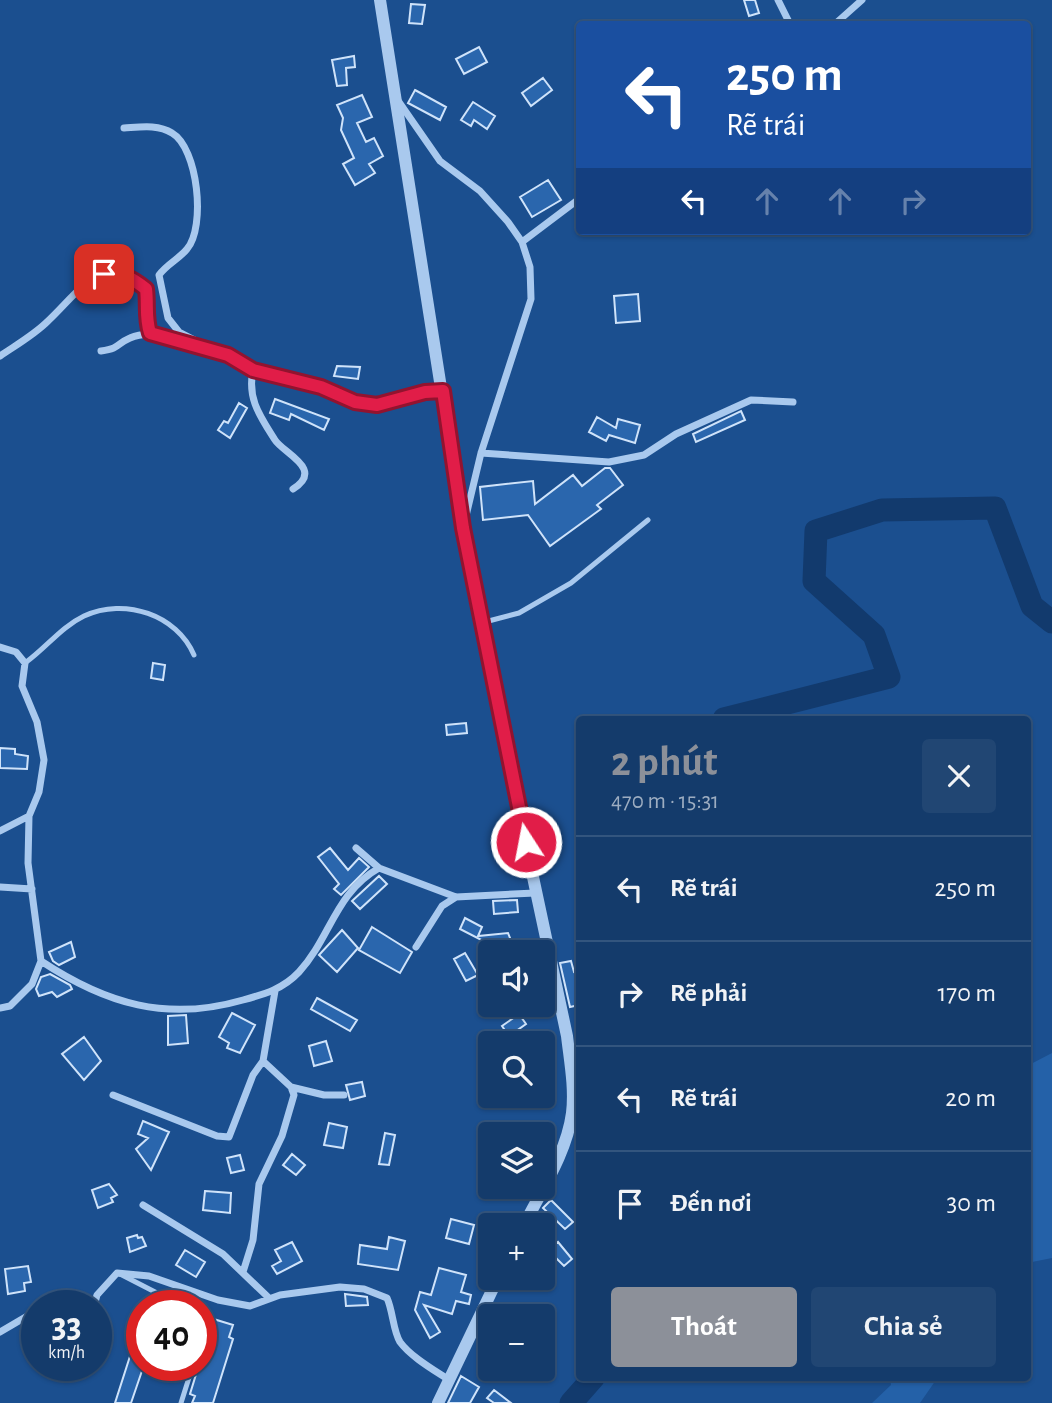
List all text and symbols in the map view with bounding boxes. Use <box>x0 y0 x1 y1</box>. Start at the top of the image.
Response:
icon: left <box>611 49 702 140</box>
text: 250 m <box>726 51 843 100</box>
text: Rẽ trái <box>726 109 805 141</box>
icon: left <box>675 182 713 220</box>
icon: ahead <box>748 182 786 220</box>
icon: ahead <box>821 182 859 220</box>
icon: right <box>894 182 932 220</box>
pin <box>74 244 134 304</box>
icon: arrive <box>85 255 123 293</box>
button: close <box>922 739 996 813</box>
text: 2 phút <box>611 741 717 783</box>
text: 470 m · 15:31 <box>611 790 719 813</box>
position arrow <box>489 805 563 879</box>
icon: left <box>611 870 649 908</box>
text: Rẽ trái <box>670 875 738 901</box>
text: 250 m <box>934 875 996 901</box>
map controls <box>478 940 555 1381</box>
button: sound <box>478 940 555 1017</box>
icon: right <box>611 975 649 1013</box>
text: Rẽ phải <box>670 980 747 1006</box>
text: 170 m <box>937 980 996 1006</box>
button: search <box>478 1031 555 1108</box>
icon: left <box>611 1080 649 1118</box>
text: Rẽ trái <box>670 1085 738 1111</box>
text: 20 m <box>945 1085 996 1111</box>
button: layers <box>478 1122 555 1199</box>
icon: arrive <box>611 1185 649 1223</box>
text: Đến nơi <box>670 1190 752 1216</box>
text: 30 m <box>946 1190 996 1216</box>
button: + <box>478 1213 555 1290</box>
button: Thoát <box>611 1287 797 1367</box>
button: Chia sẻ <box>811 1287 996 1367</box>
speed limit sign: 40 <box>126 1290 217 1381</box>
button: − <box>478 1304 555 1381</box>
text: 33 <box>51 1309 82 1344</box>
text: km/h <box>48 1344 85 1362</box>

